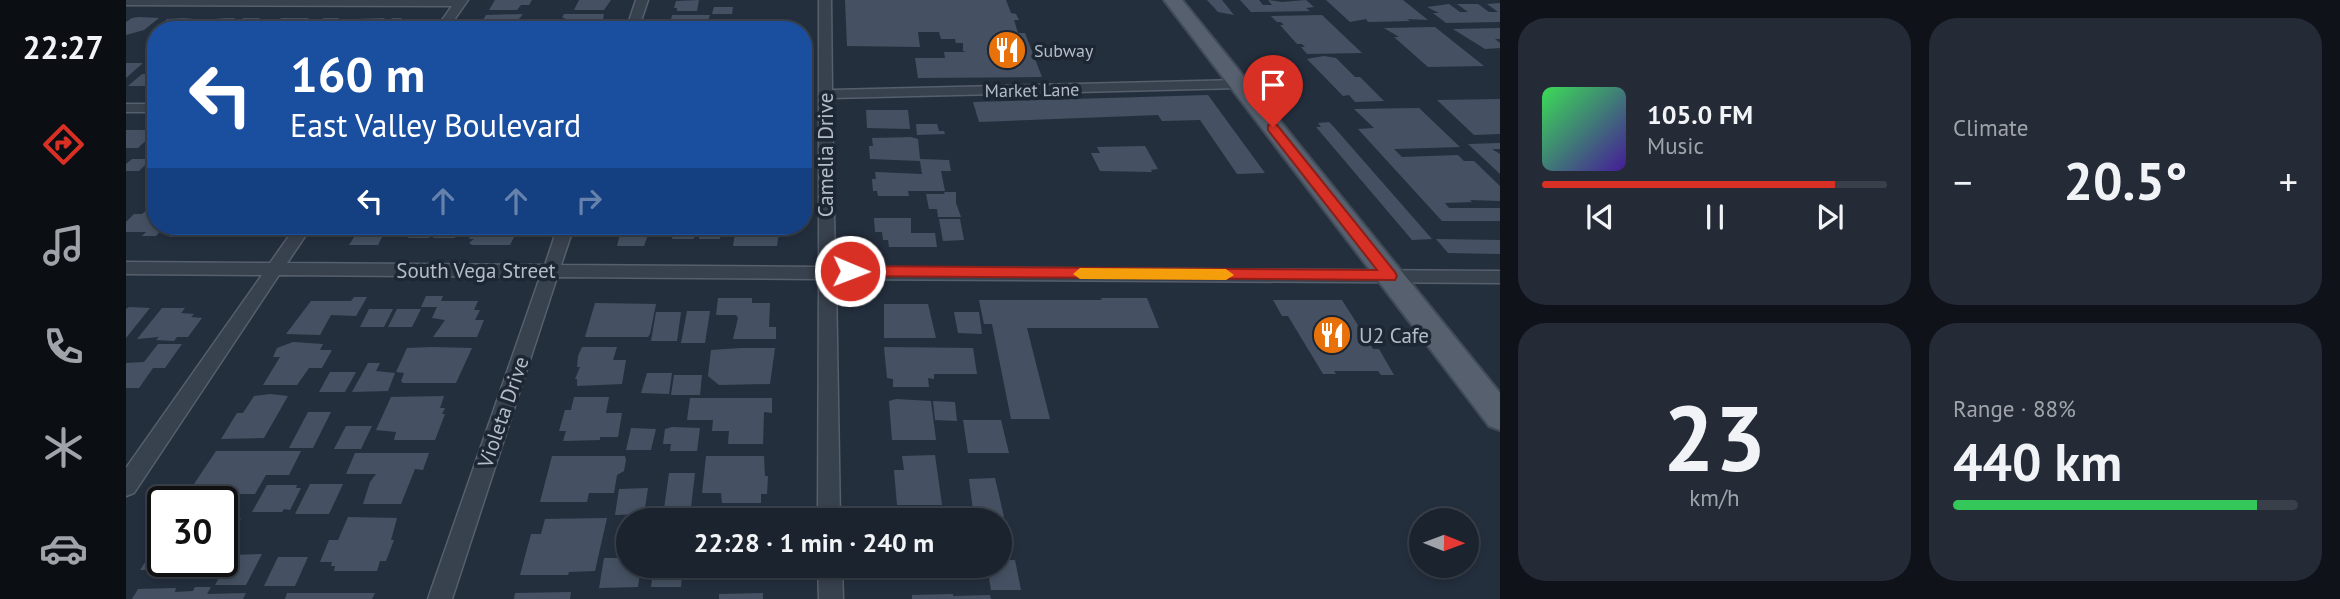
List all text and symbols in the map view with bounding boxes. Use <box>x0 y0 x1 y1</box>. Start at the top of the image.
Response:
text: 22:27 <box>22 26 104 68</box>
restaurant icon: Subway <box>986 29 1028 71</box>
place label: Subway <box>1034 39 1094 62</box>
text: 160 m <box>290 42 425 106</box>
icon: left <box>175 49 266 140</box>
pin <box>1243 55 1303 127</box>
icon: arrive <box>1254 66 1292 104</box>
street label: Market Lane <box>985 78 1079 102</box>
street label: Camelia Drive <box>812 93 839 217</box>
text: 105.0 FM <box>1647 98 1753 131</box>
text: East Valley Boulevard <box>290 104 581 146</box>
text: Climate <box>1953 113 2028 142</box>
icon: directions <box>39 120 88 169</box>
text: Music <box>1647 131 1704 160</box>
text: 20.5° <box>2064 147 2187 214</box>
text: − <box>1953 157 1972 206</box>
text: + <box>2279 157 2298 206</box>
icon: left <box>351 182 389 220</box>
icon: ahead <box>424 182 462 220</box>
icon: ahead <box>497 182 535 220</box>
icon: right <box>570 182 608 220</box>
icon: previous <box>1581 198 1619 236</box>
icon: pause <box>1696 198 1734 236</box>
icon: next <box>1811 198 1849 236</box>
icon: music <box>39 221 88 270</box>
position arrow <box>813 234 887 308</box>
street label: South Vega Street <box>396 257 556 284</box>
restaurant icon: U2 Cafe <box>1311 314 1353 356</box>
icon: phone <box>39 322 88 371</box>
place label: U2 Cafe <box>1359 322 1429 349</box>
street label: Violeta Drive <box>471 353 535 472</box>
text: 23 <box>1663 378 1766 496</box>
text: Range · 88% <box>1953 394 2076 423</box>
icon: climate <box>39 423 88 472</box>
text: 440 km <box>1953 428 2122 495</box>
text: km/h <box>1689 483 1740 512</box>
speed limit sign: 30 <box>147 486 238 577</box>
north arrow <box>1409 508 1479 578</box>
map controls <box>1409 508 1479 578</box>
icon: car <box>39 524 88 573</box>
text: 22:28 · 1 min · 240 m <box>694 526 934 559</box>

